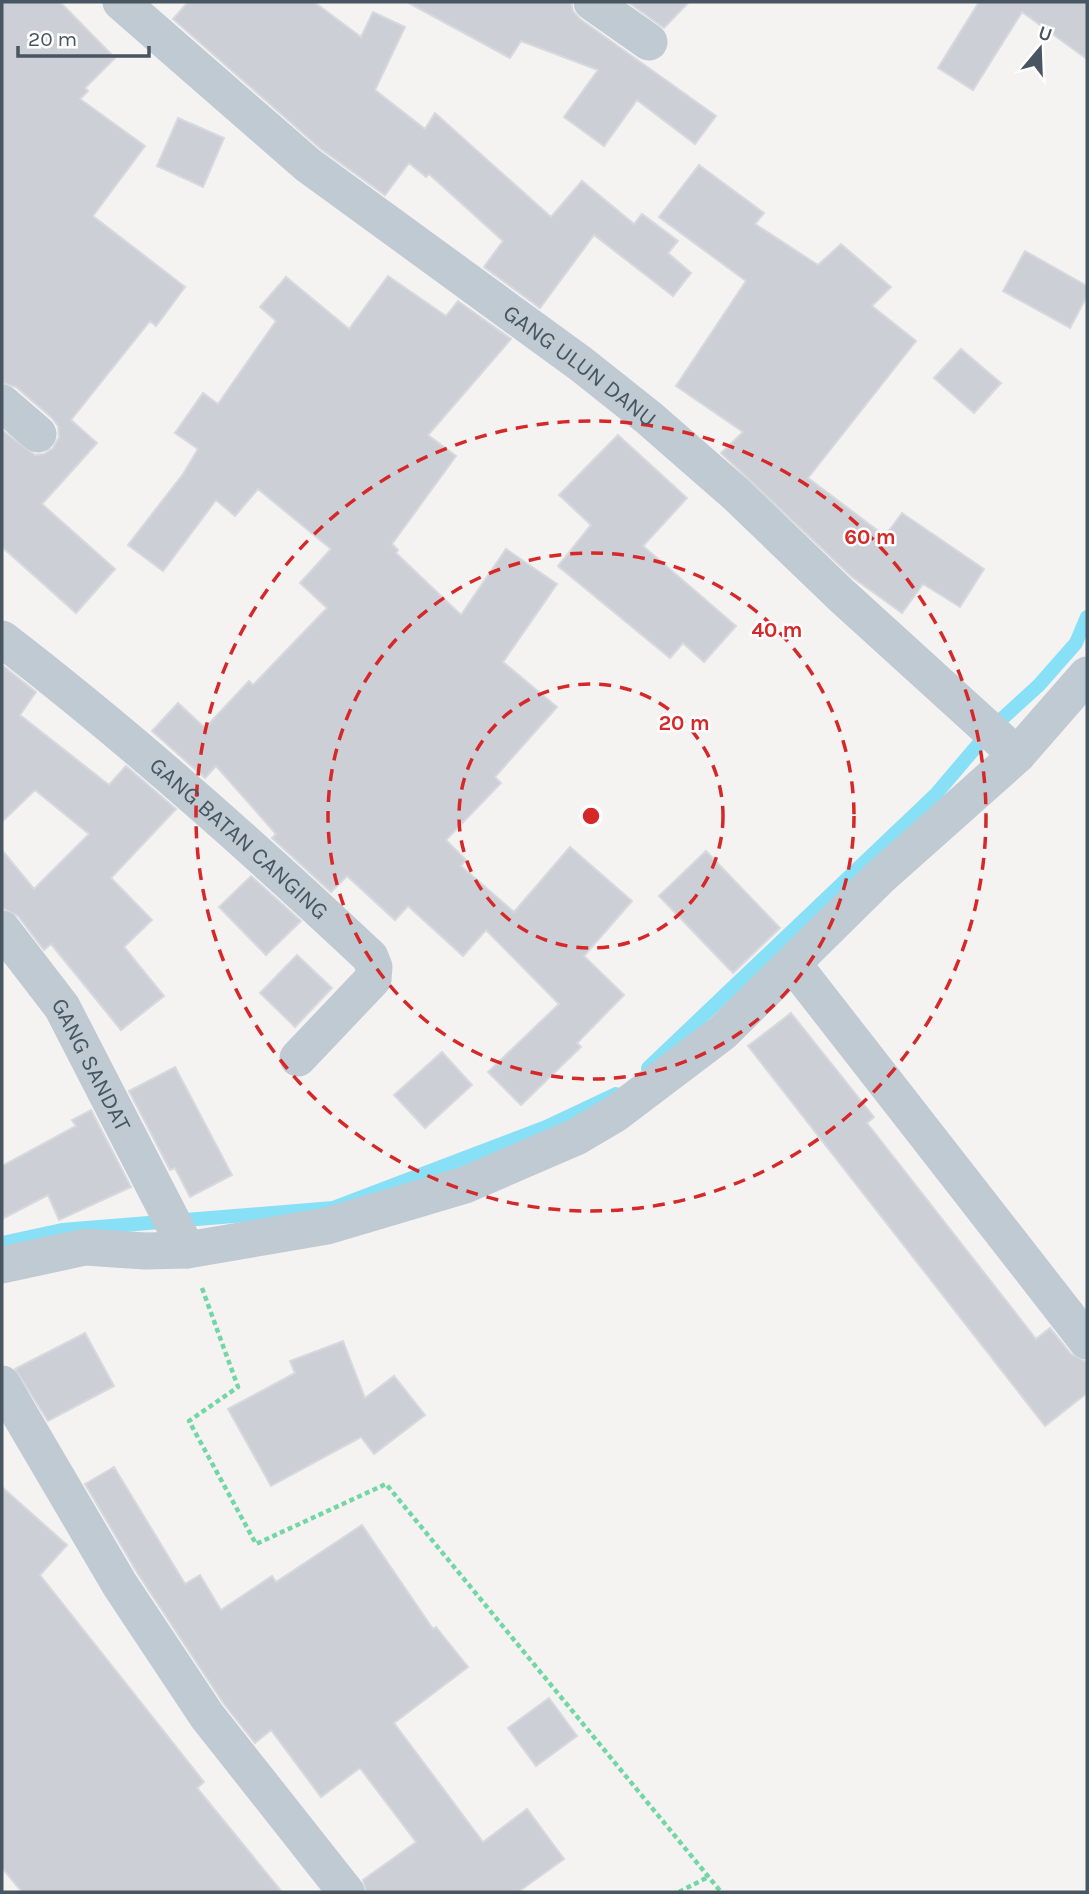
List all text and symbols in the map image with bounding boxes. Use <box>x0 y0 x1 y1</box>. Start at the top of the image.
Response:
scale bar <box>18 14 149 58</box>
north arrow <box>1005 14 1075 84</box>
text: U <box>1035 21 1055 46</box>
text: 20 m <box>28 27 77 51</box>
street label: GANG ULUN DANU <box>498 299 662 433</box>
text: 60 m <box>844 525 896 549</box>
text: 40 m <box>751 618 803 642</box>
text: 20 m <box>658 711 710 735</box>
street label: GANG BATAN CANGING <box>144 752 334 925</box>
centre of rings <box>579 804 603 828</box>
street label: GANG SANDAT <box>46 992 137 1136</box>

